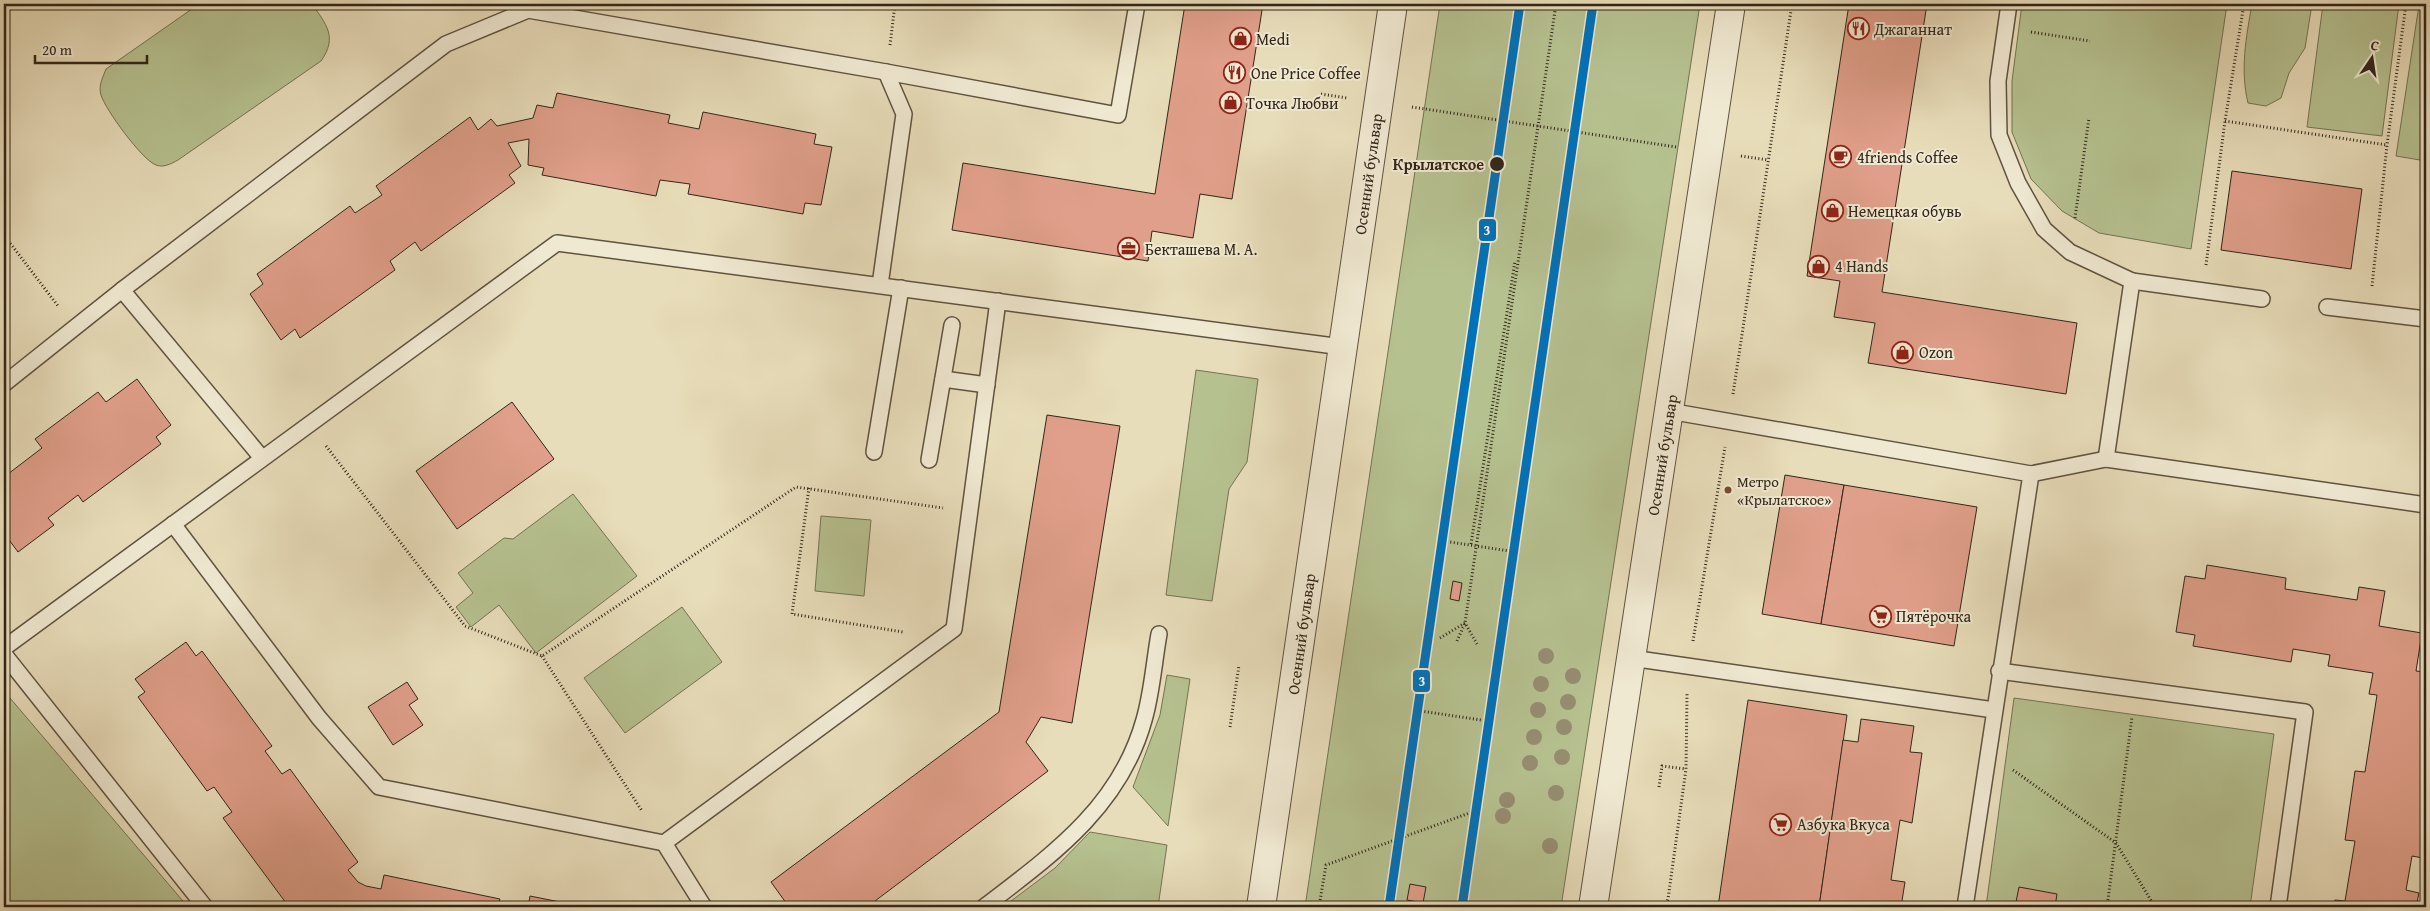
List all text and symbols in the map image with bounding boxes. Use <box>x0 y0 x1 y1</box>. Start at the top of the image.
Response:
restaurant icon: Джаганнат <box>1846 17 1870 41</box>
place label: Джаганнат <box>1873 17 1952 41</box>
shop icon: Medi <box>1228 27 1252 51</box>
place label: Medi <box>1256 27 1290 51</box>
scale bar <box>35 32 148 64</box>
north arrow <box>2348 32 2398 82</box>
text: С <box>2369 35 2381 56</box>
text: 20 m <box>42 39 73 60</box>
restaurant icon: One Price Coffee <box>1223 61 1247 85</box>
place label: One Price Coffee <box>1251 61 1361 85</box>
shop icon: Точка Любви <box>1218 91 1242 115</box>
place label: Точка Любви <box>1246 91 1339 115</box>
street label: Осенний бульвар <box>1348 111 1388 236</box>
cafe icon: 4friends Coffee <box>1829 145 1853 169</box>
place label: 4friends Coffee <box>1857 145 1958 169</box>
place label: Крылатское <box>1393 152 1484 176</box>
marker: Крылатское <box>1488 155 1506 173</box>
shop icon: Немецкая обувь <box>1820 199 1844 223</box>
place label: Немецкая обувь <box>1848 199 1962 223</box>
line badge: 3 <box>1478 218 1497 242</box>
text: 3 <box>1483 220 1491 240</box>
office icon: Бекташева М. А. <box>1117 237 1141 261</box>
place label: Бекташева М. А. <box>1145 237 1258 261</box>
shop icon: 4 Hands <box>1807 254 1831 278</box>
place label: 4 Hands <box>1835 254 1888 278</box>
shop icon: Ozon <box>1891 340 1915 364</box>
place label: Ozon <box>1919 340 1953 364</box>
street label: Осенний бульвар <box>1641 392 1683 517</box>
place label: Метро «Крылатское» <box>1737 471 1832 510</box>
marker: Метро «Крылатское» <box>1723 485 1733 495</box>
street label: Осенний бульвар <box>1281 571 1321 696</box>
supermarket icon: Пятёрочка <box>1868 604 1892 628</box>
place label: Пятёрочка <box>1896 604 1971 628</box>
line badge: 3 <box>1412 669 1431 693</box>
text: 3 <box>1418 671 1426 691</box>
supermarket icon: Азбука Вкуса <box>1769 812 1793 836</box>
place label: Азбука Вкуса <box>1797 812 1890 836</box>

